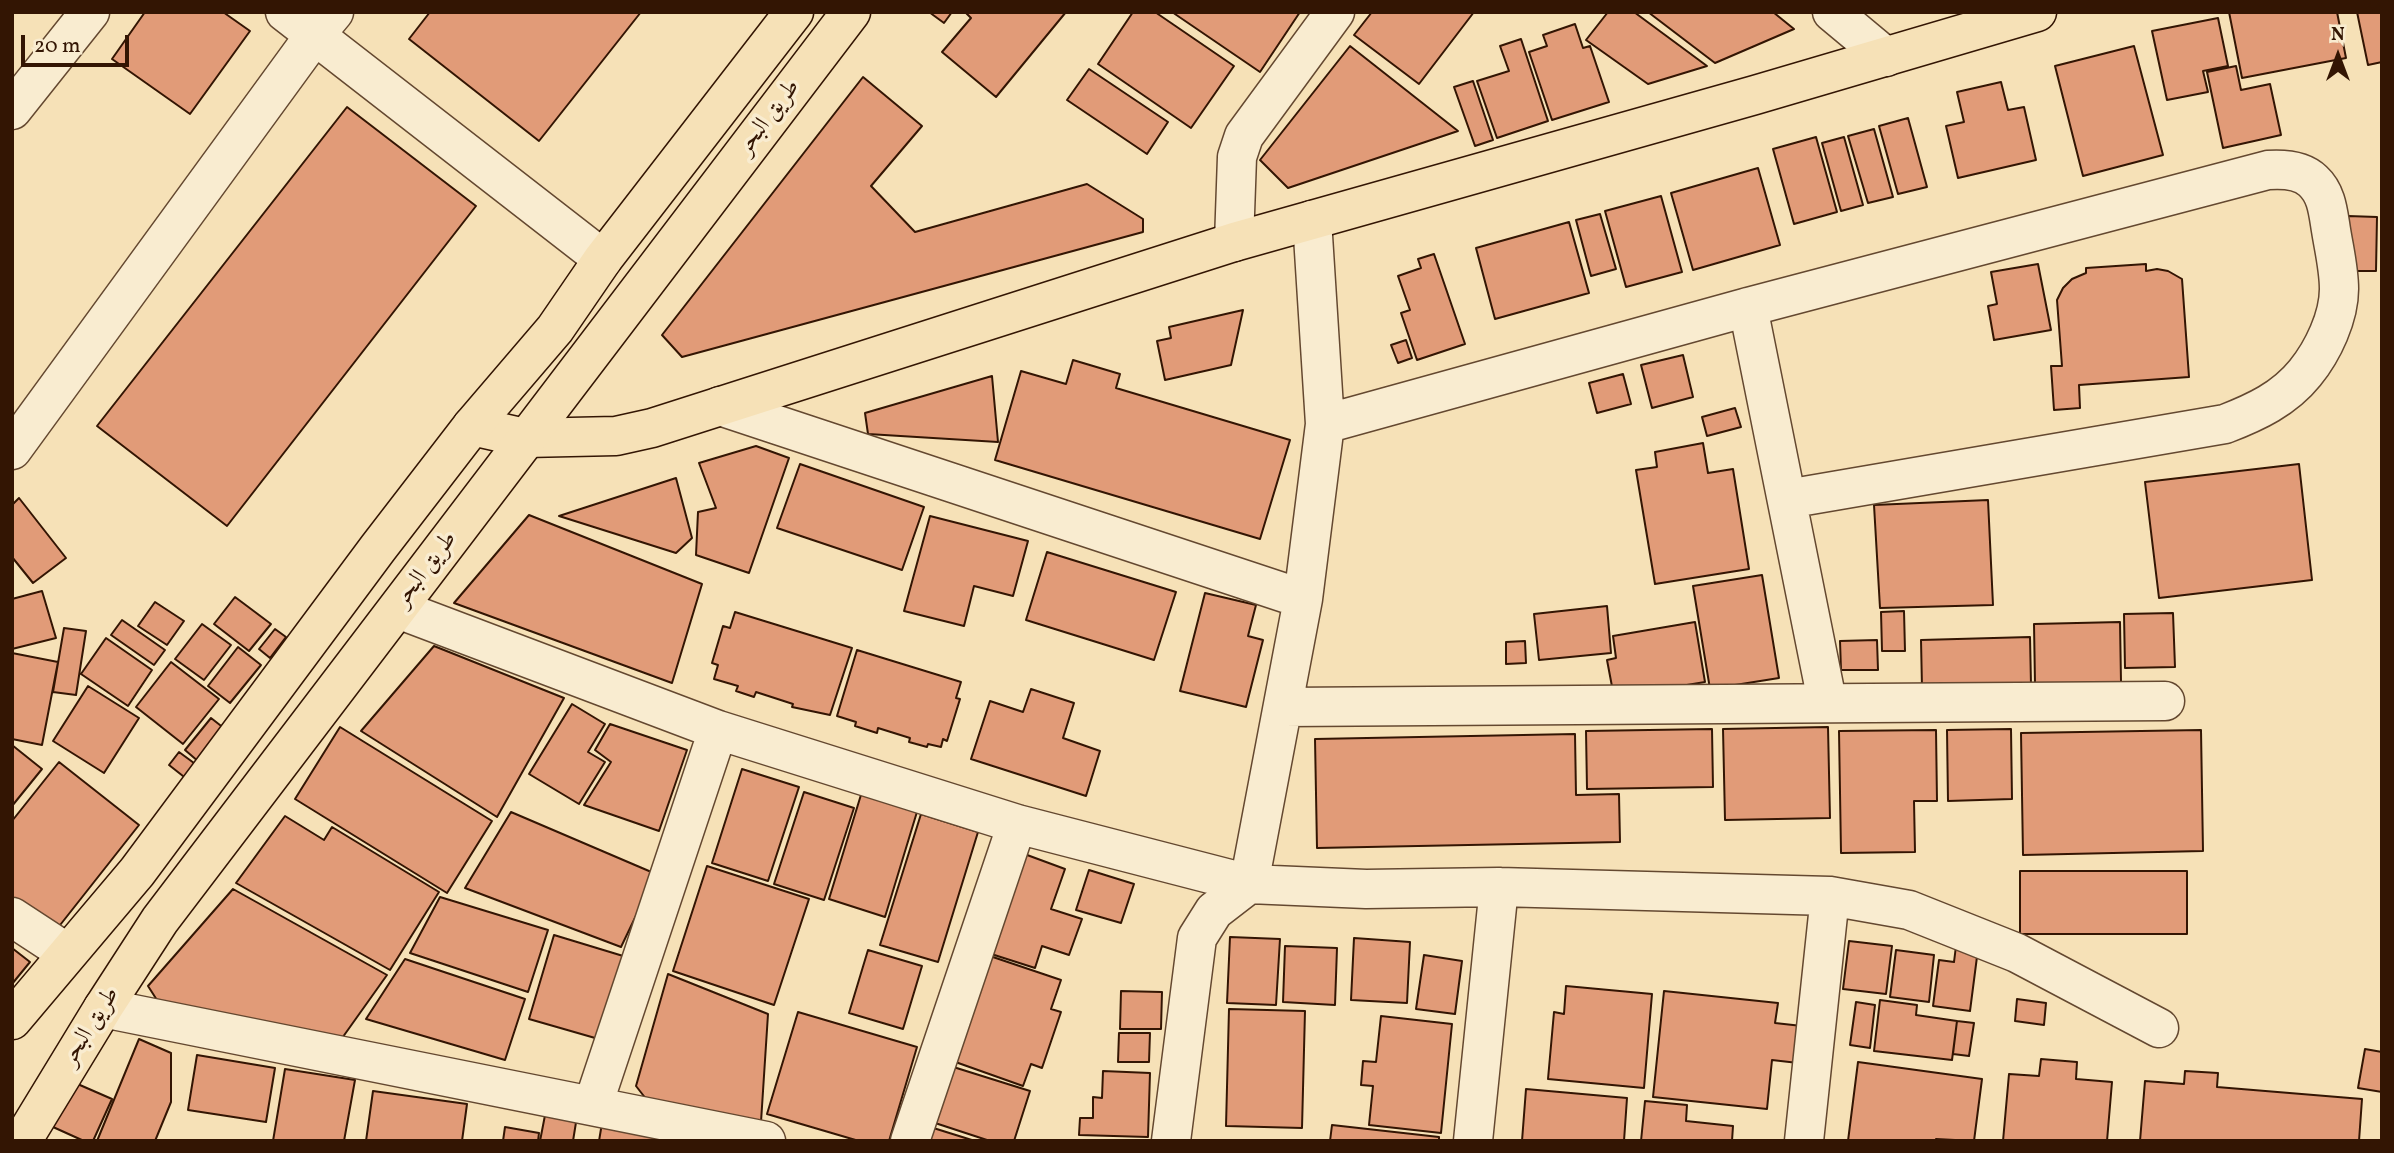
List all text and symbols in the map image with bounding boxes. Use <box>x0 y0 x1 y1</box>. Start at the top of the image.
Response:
scale bar <box>24 21 133 65</box>
north arrow <box>2303 21 2373 91</box>
text: N <box>2331 22 2345 48</box>
text: 20 m <box>34 32 80 61</box>
street label: طريق البحر <box>732 75 808 161</box>
street label: طريق البحر <box>389 527 465 613</box>
street label: طريق البحر <box>57 983 127 1071</box>

